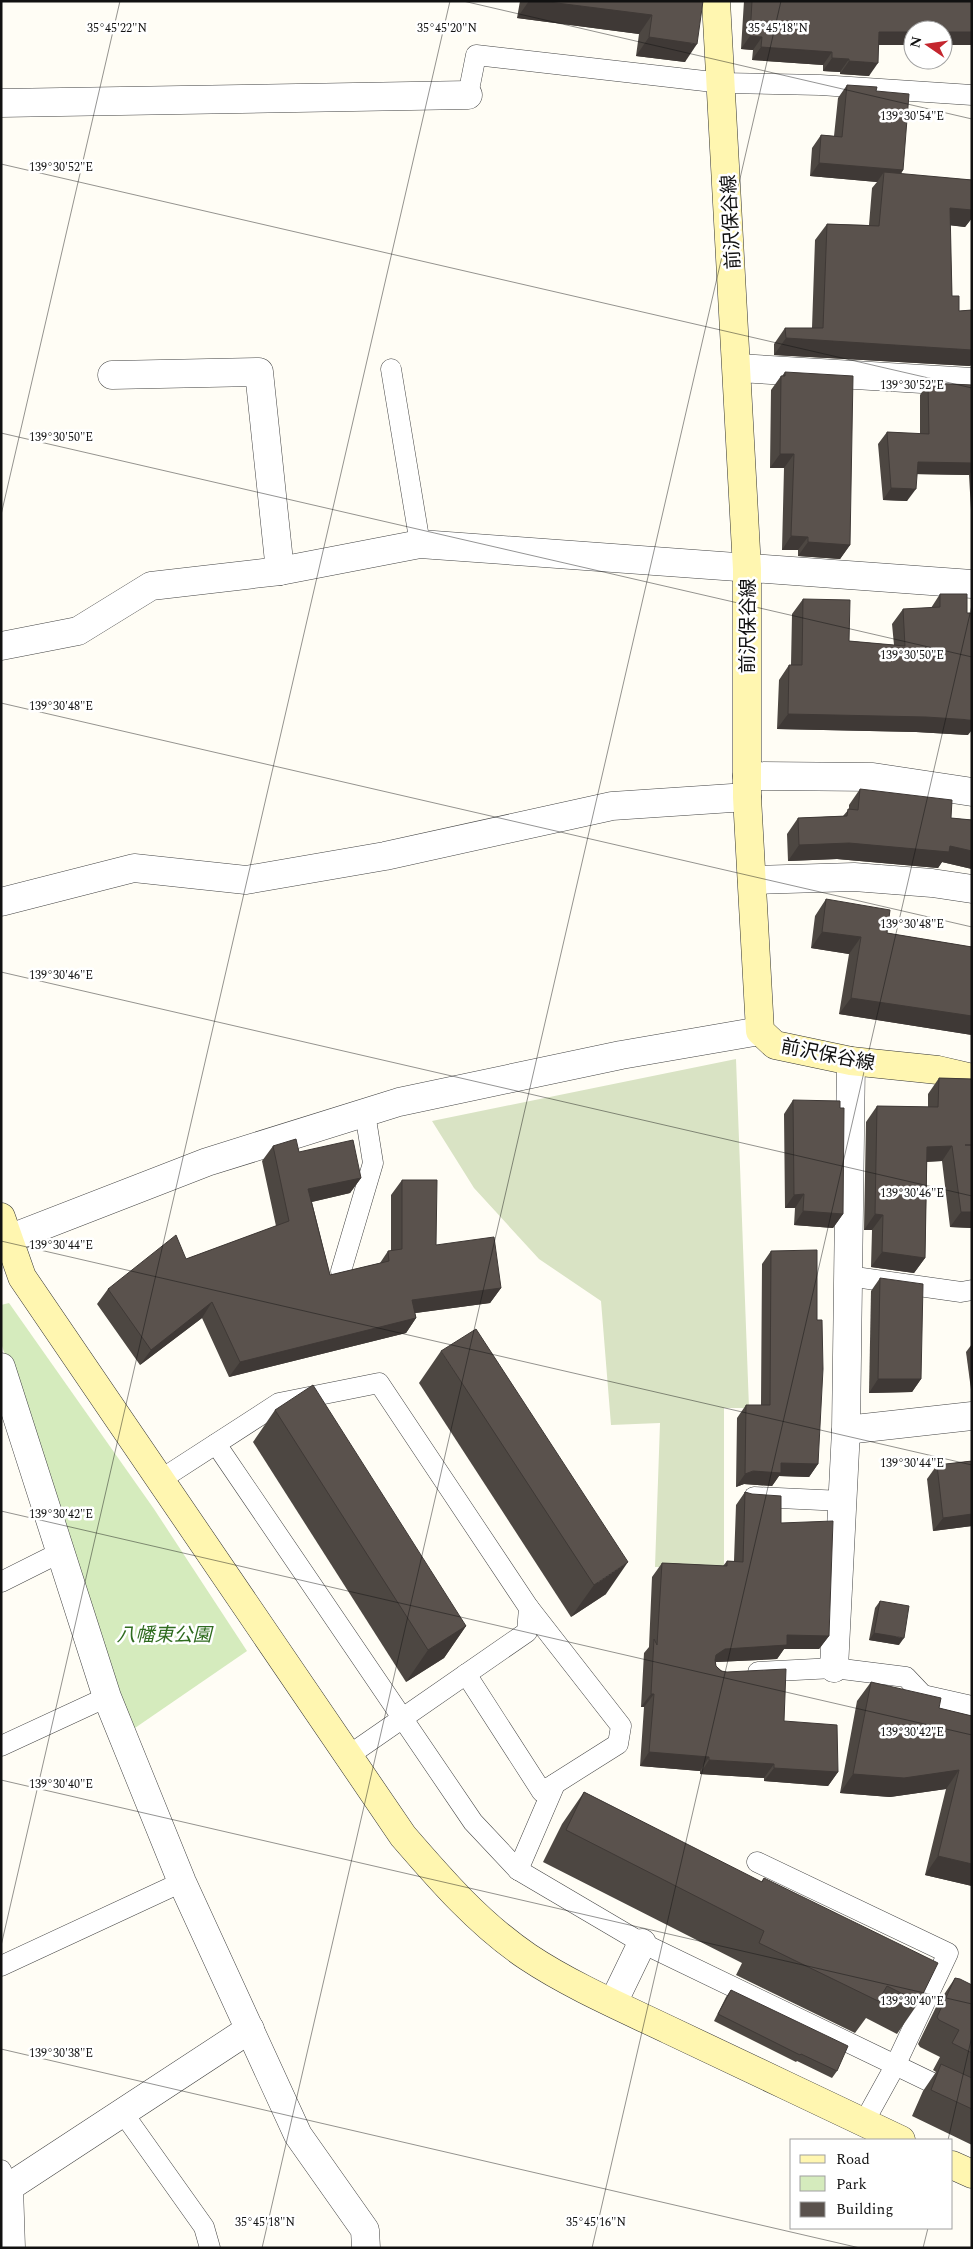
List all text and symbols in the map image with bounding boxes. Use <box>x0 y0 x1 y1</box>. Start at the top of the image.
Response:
text: 35°45'22"N <box>87 19 147 38</box>
text: 35°45'20"N <box>417 19 477 38</box>
text: 35°45'18"N <box>748 19 808 38</box>
north arrow <box>903 20 953 70</box>
text: N <box>904 34 927 50</box>
text: 139°30'54"E <box>880 107 944 126</box>
text: 139°30'52"E <box>29 158 93 177</box>
street label: 前沢保谷線 <box>715 174 748 270</box>
text: 139°30'52"E <box>880 376 944 395</box>
text: 139°30'50"E <box>29 428 93 447</box>
street label: 前沢保谷線 <box>734 578 763 674</box>
text: 139°30'50"E <box>880 646 944 665</box>
text: 139°30'48"E <box>29 697 93 716</box>
text: 139°30'48"E <box>880 915 944 934</box>
text: 139°30'46"E <box>29 966 93 985</box>
street label: 前沢保谷線 <box>778 1032 877 1079</box>
text: 139°30'46"E <box>880 1184 944 1203</box>
text: 139°30'44"E <box>29 1236 93 1255</box>
text: 139°30'44"E <box>880 1454 944 1473</box>
text: 139°30'42"E <box>29 1505 93 1524</box>
park label: 八幡東公園 <box>116 1621 214 1650</box>
text: 139°30'42"E <box>880 1723 944 1742</box>
text: 139°30'40"E <box>29 1775 93 1794</box>
text: 139°30'40"E <box>880 1992 944 2011</box>
text: 139°30'38"E <box>29 2044 93 2063</box>
legend <box>790 2139 953 2229</box>
text: Road <box>836 2148 870 2171</box>
text: Park <box>836 2173 867 2196</box>
text: Building <box>836 2198 893 2221</box>
text: 35°45'18"N <box>235 2213 295 2232</box>
text: 35°45'16"N <box>566 2213 626 2232</box>

